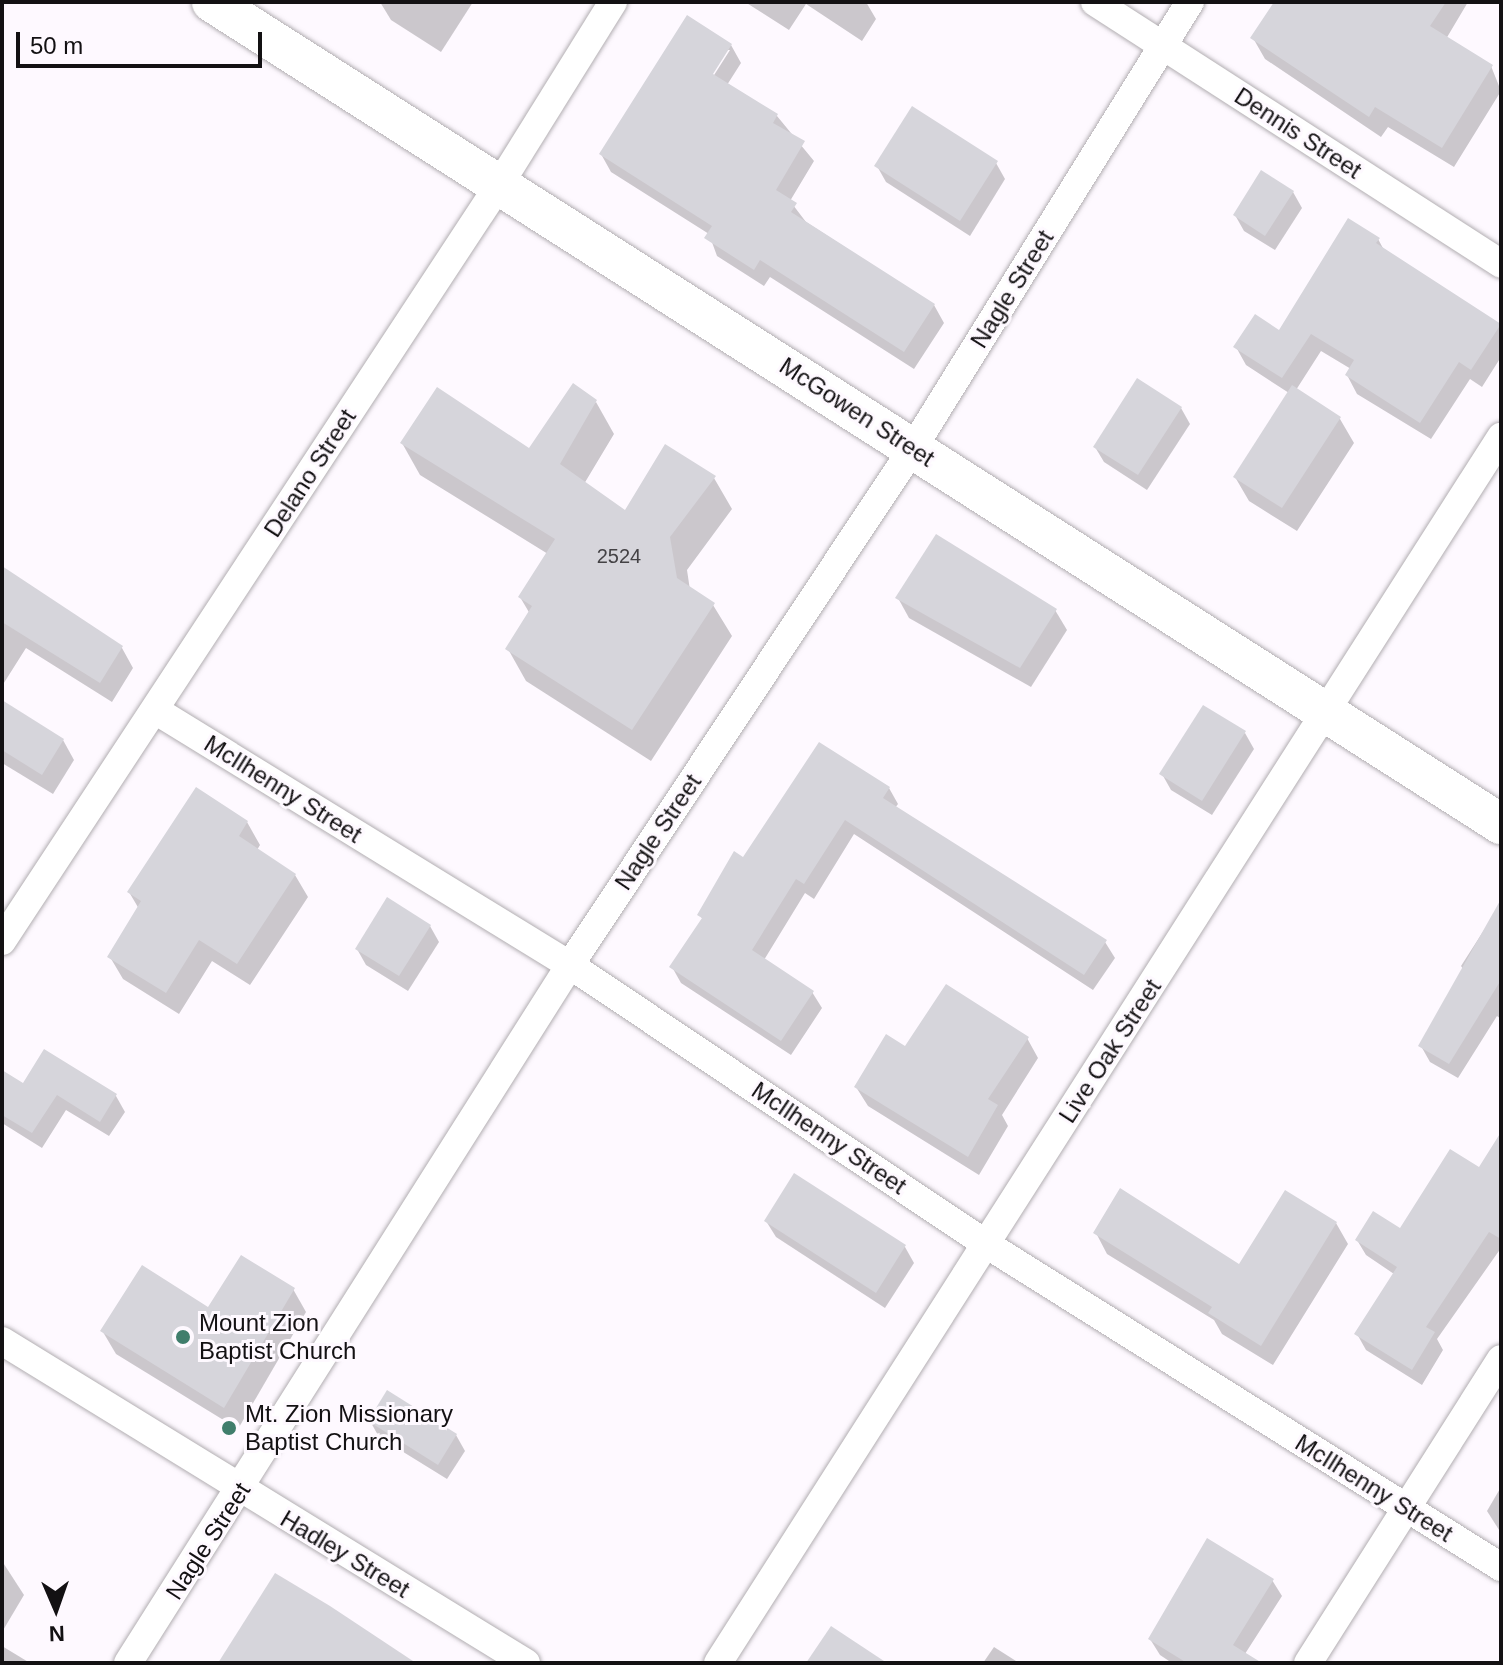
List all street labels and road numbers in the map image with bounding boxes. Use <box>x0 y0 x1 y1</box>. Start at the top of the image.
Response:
street label: Dennis Street <box>1229 81 1367 185</box>
street label: Nagle Street <box>964 225 1060 353</box>
street label: McGowen Street <box>774 351 940 473</box>
street label: Delano Street <box>258 404 362 542</box>
street label: McIlhenny Street <box>199 729 367 849</box>
street label: Nagle Street <box>609 769 707 895</box>
street label: Live Oak Street <box>1053 974 1167 1128</box>
street label: McIlhenny Street <box>746 1076 912 1200</box>
street label: McIlhenny Street <box>1290 1428 1458 1548</box>
street label: Nagle Street <box>160 1477 256 1605</box>
street label: Hadley Street <box>275 1504 415 1604</box>

